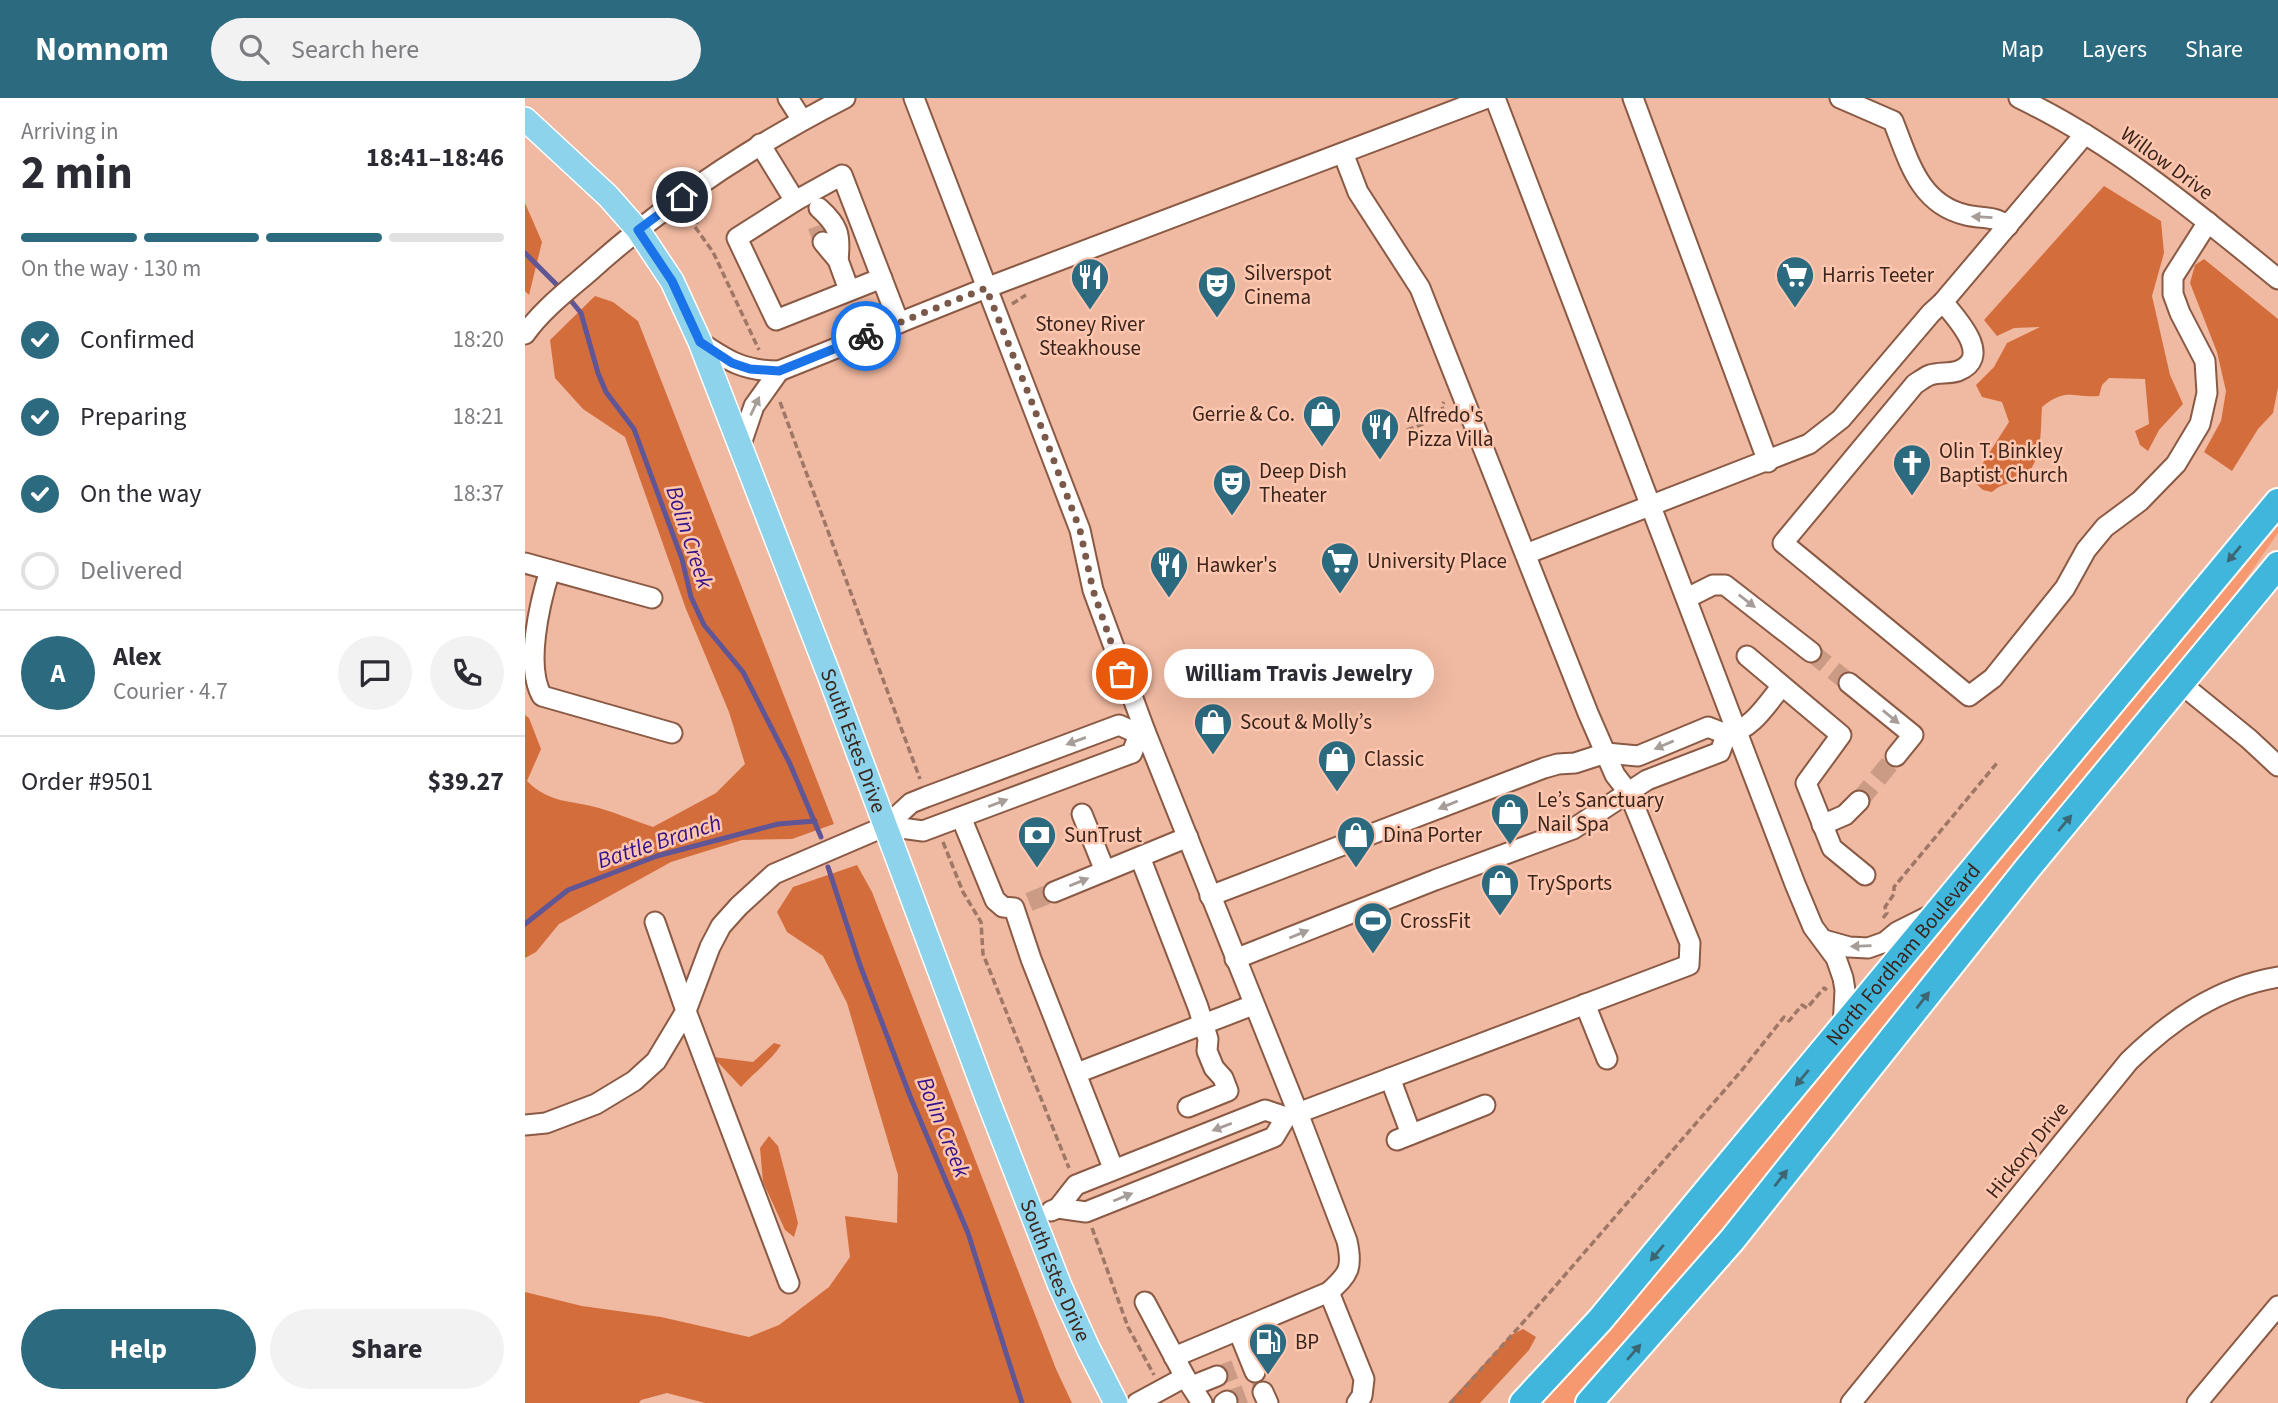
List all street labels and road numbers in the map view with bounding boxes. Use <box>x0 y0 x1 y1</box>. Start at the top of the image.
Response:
street label: Willow Drive <box>2114 119 2220 207</box>
street label: South Estes Drive <box>813 664 894 817</box>
street label: North Fordham Boulevard <box>1818 857 1988 1052</box>
street label: Hickory Drive <box>1978 1095 2076 1205</box>
street label: South Estes Drive <box>1013 1194 1098 1347</box>

